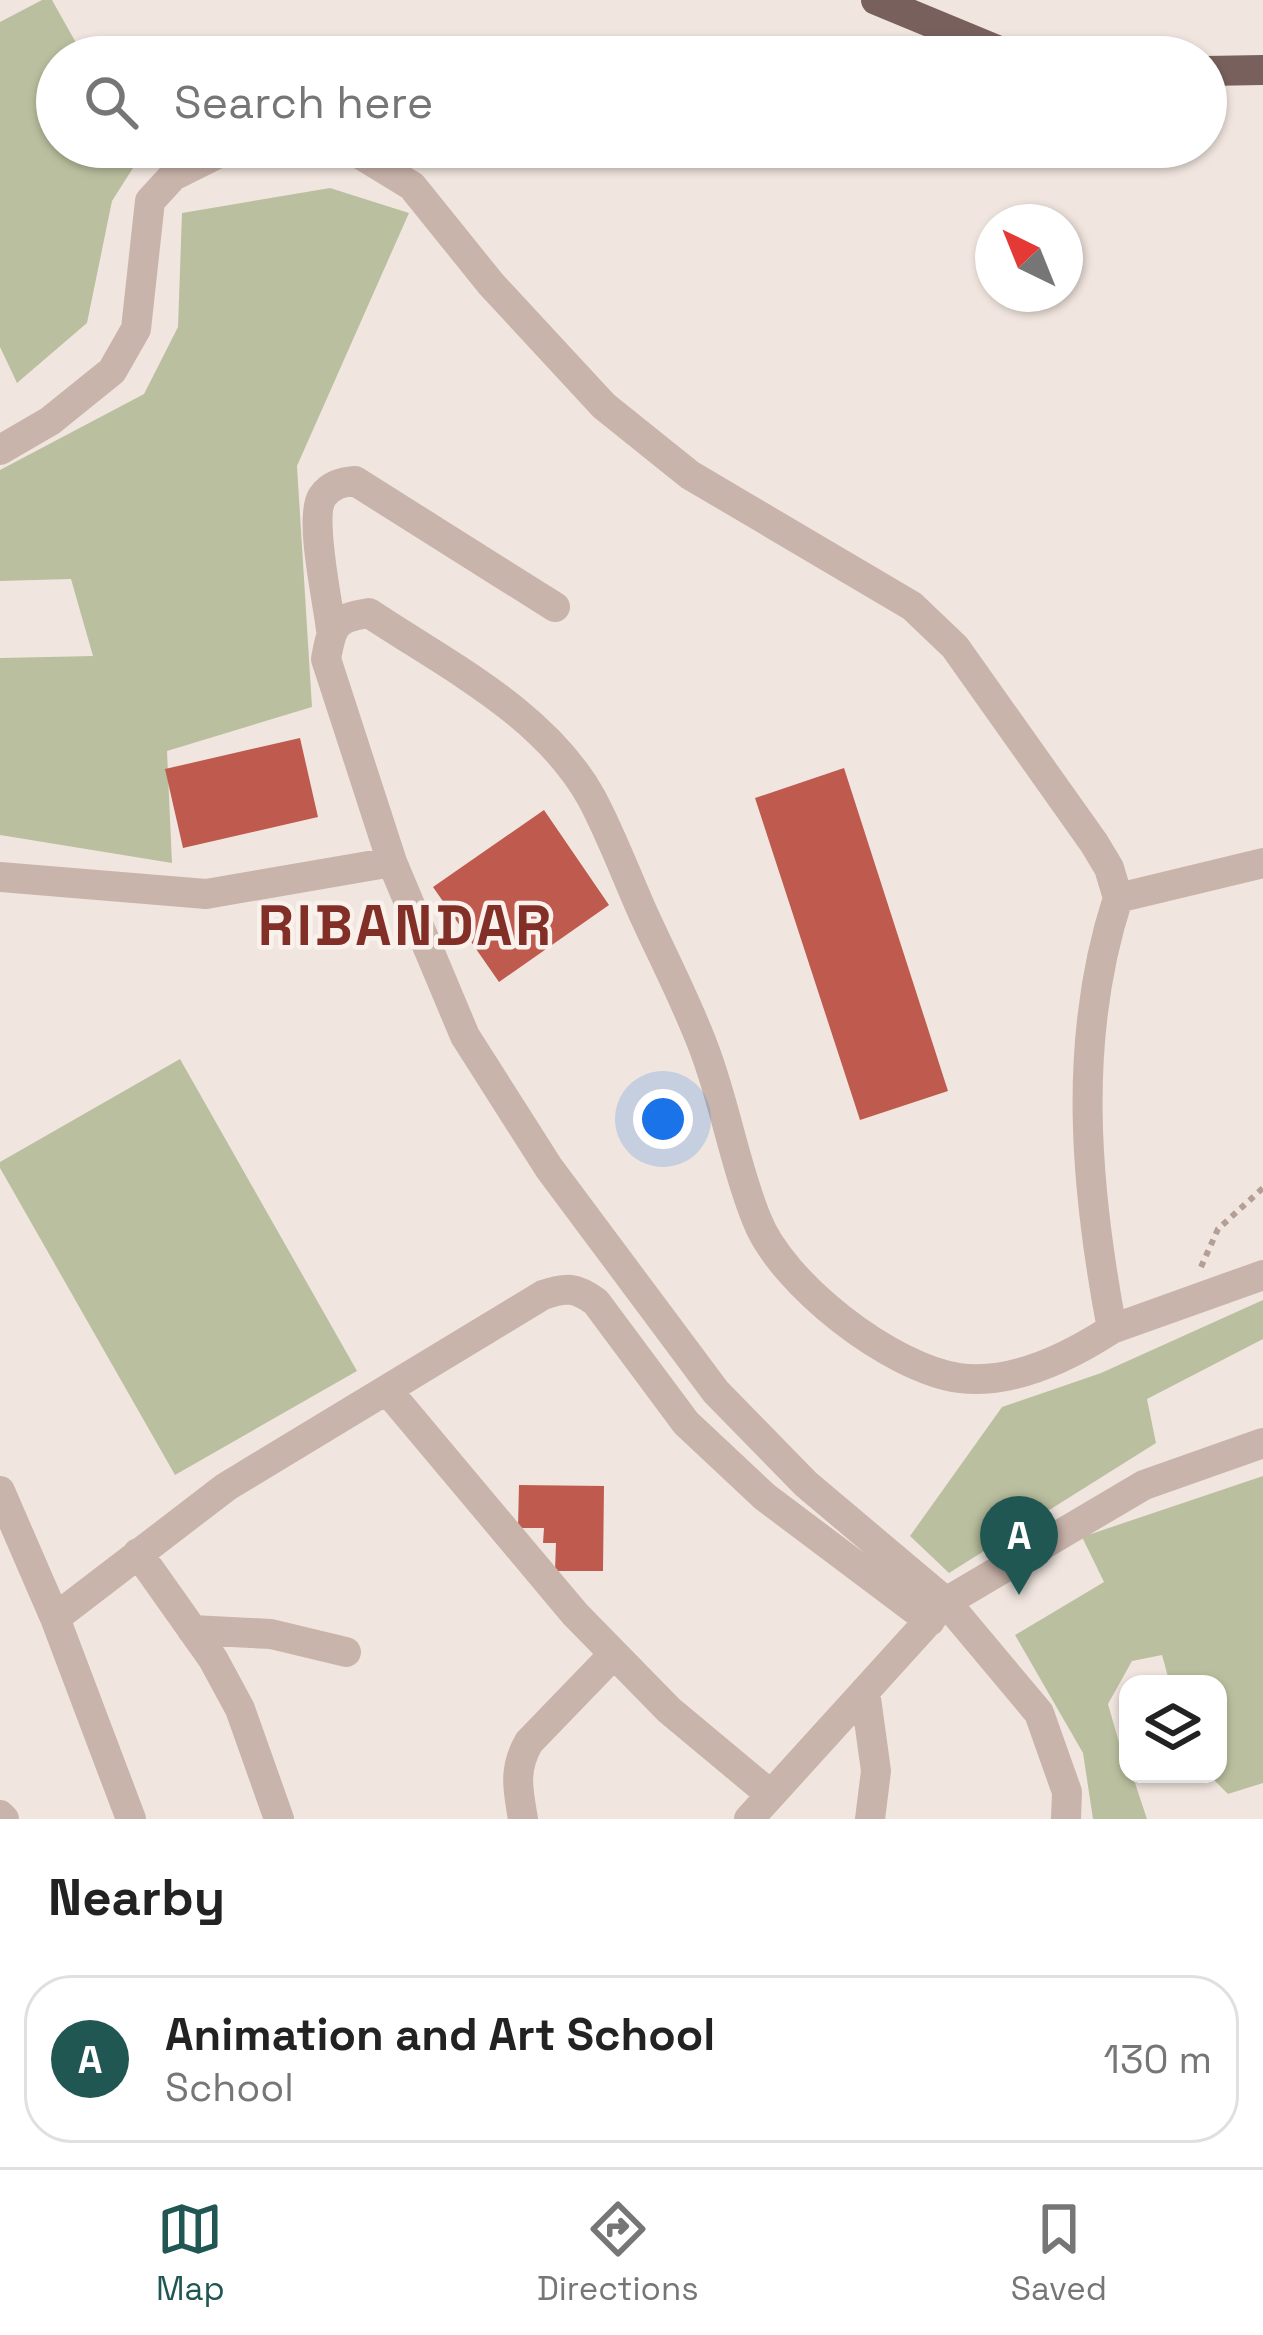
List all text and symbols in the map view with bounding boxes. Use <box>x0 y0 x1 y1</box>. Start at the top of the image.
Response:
search box <box>36 36 1227 168</box>
icon: search <box>78 69 144 135</box>
text: Search here <box>174 74 433 131</box>
north arrow <box>975 204 1083 312</box>
district label: RIBANDAR <box>258 889 554 962</box>
your location <box>633 1089 693 1149</box>
pin: A <box>980 1496 1058 1595</box>
map controls <box>1119 1675 1227 1783</box>
button: layers <box>1119 1675 1227 1783</box>
text: Nearby <box>48 1865 225 1930</box>
text: Animation and Art School <box>165 2006 715 2063</box>
text: A <box>78 2035 102 2084</box>
text: 130 m <box>1104 2035 1212 2084</box>
text: School <box>165 2063 294 2112</box>
tab: Map <box>156 2196 225 2310</box>
tab: Directions <box>537 2196 699 2310</box>
tab: Saved <box>1011 2196 1107 2310</box>

